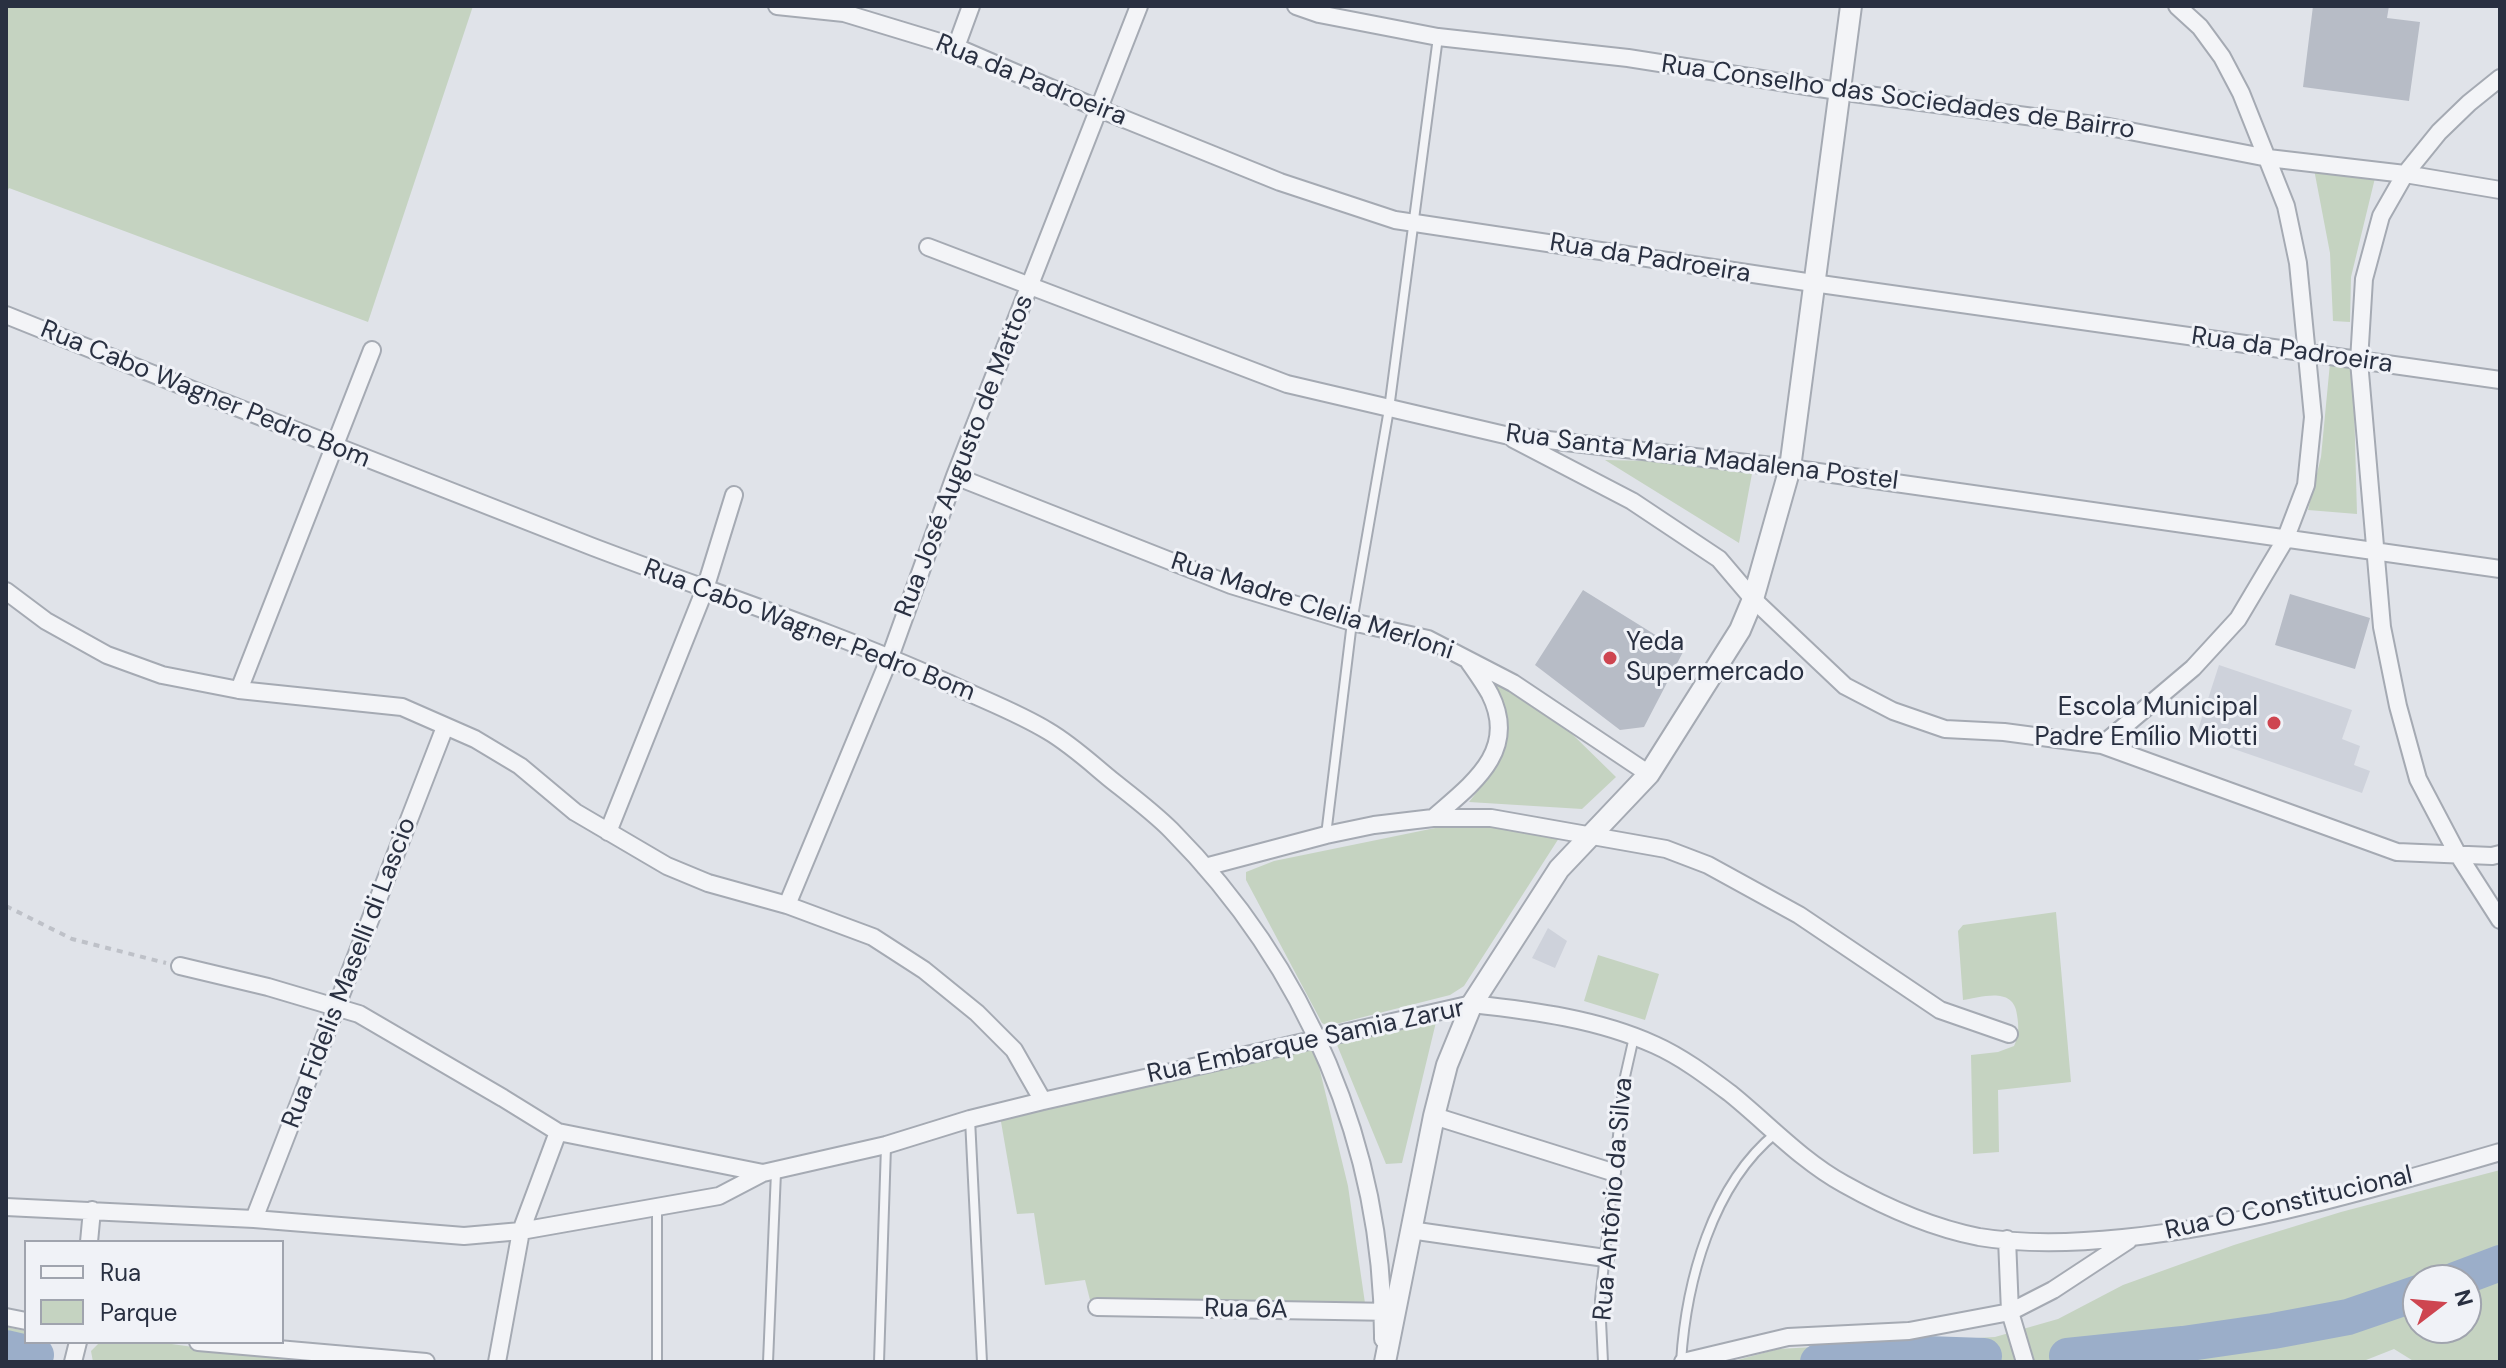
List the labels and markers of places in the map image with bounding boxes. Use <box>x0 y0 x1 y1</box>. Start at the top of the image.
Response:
place label: Yeda Supermercado <box>1626 627 1804 688</box>
marker: Yeda Supermercado <box>1601 649 1619 667</box>
place label: Escola Municipal Padre Emílio Miotti <box>2035 692 2258 754</box>
marker: Escola Municipal Padre Emílio Miotti <box>2265 714 2283 732</box>

